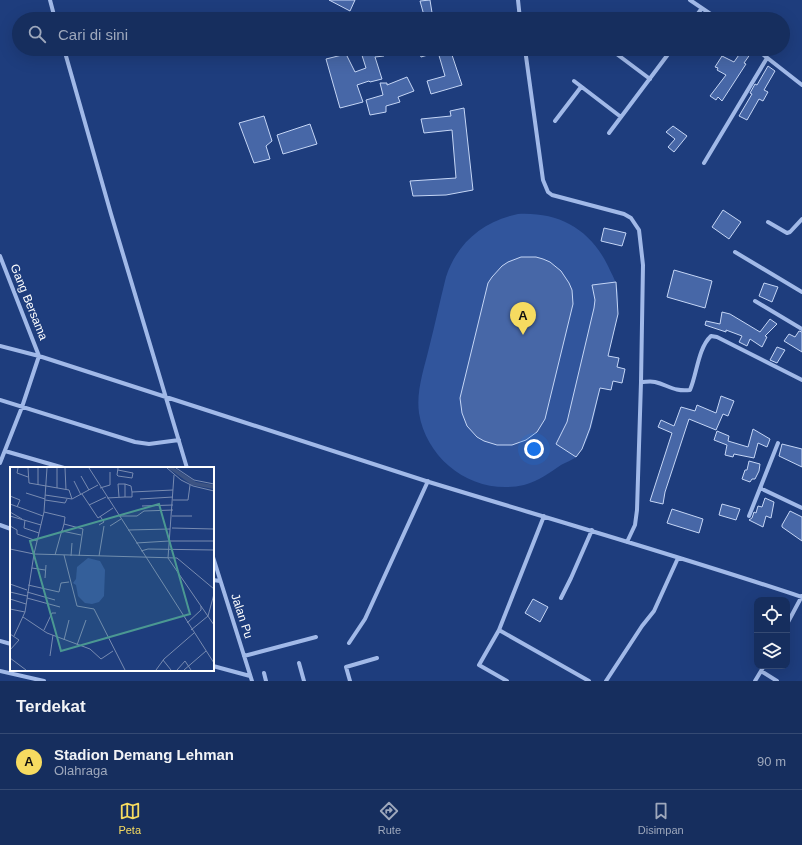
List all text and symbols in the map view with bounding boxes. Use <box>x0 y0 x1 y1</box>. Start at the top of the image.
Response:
search box <box>12 12 790 56</box>
icon: search <box>26 23 48 45</box>
text: Cari di sini <box>58 26 128 43</box>
street label: Gang Bersama <box>7 262 51 342</box>
pin: A <box>510 302 536 335</box>
your location <box>524 439 544 459</box>
inset map <box>10 467 214 671</box>
street label: Jalan Pu <box>228 592 256 640</box>
map controls <box>754 597 790 669</box>
button: locate <box>754 597 790 633</box>
button: layers <box>754 633 790 669</box>
text: Terdekat <box>16 697 86 716</box>
text: Stadion Demang Lehman <box>54 746 234 763</box>
text: A <box>24 754 34 769</box>
text: 90 m <box>757 754 786 769</box>
text: Olahraga <box>54 763 107 778</box>
tab: Peta <box>118 800 141 836</box>
tab: Rute <box>378 800 401 836</box>
tab: Disimpan <box>638 800 684 836</box>

